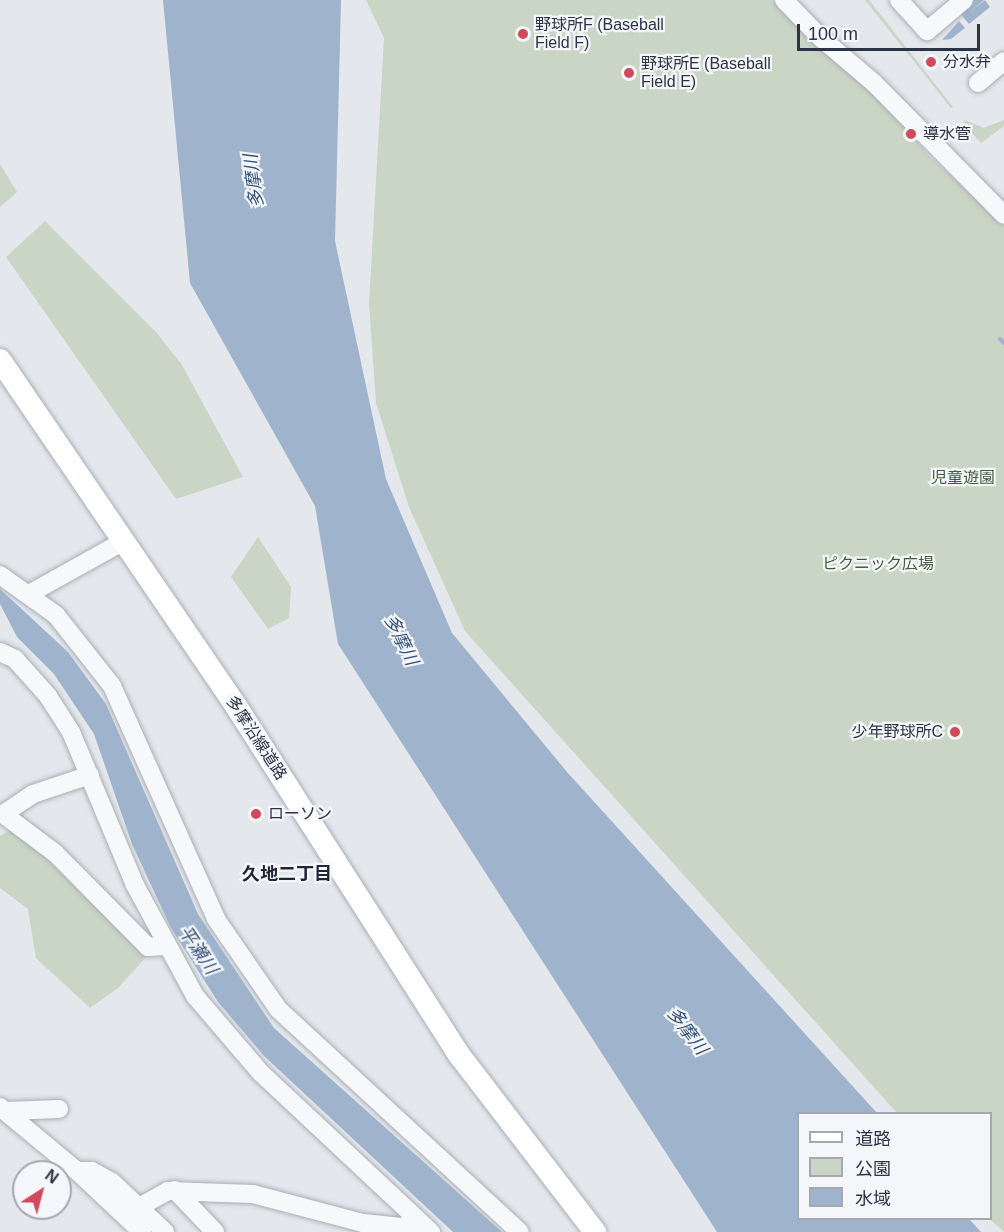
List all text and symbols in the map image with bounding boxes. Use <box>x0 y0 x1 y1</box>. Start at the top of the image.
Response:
scale bar <box>800 12 983 50</box>
place label: 野球所F (Baseball Field F) <box>535 15 664 53</box>
text: 100 m <box>808 24 858 44</box>
marker: 野球所F (Baseball Field F) <box>516 27 530 41</box>
place label: 分水弁 <box>943 52 991 72</box>
place label: 野球所E (Baseball Field E) <box>641 54 771 92</box>
marker: 分水弁 <box>924 55 938 69</box>
marker: 野球所E (Baseball Field E) <box>622 66 636 80</box>
place label: 導水管 <box>923 124 971 144</box>
marker: 導水管 <box>904 127 918 141</box>
water label: 多摩川 <box>240 153 268 209</box>
park label: 児童遊園 <box>931 468 995 488</box>
park label: ピクニック広場 <box>822 554 934 574</box>
water label: 多摩川 <box>379 611 423 669</box>
street label: 多摩沿線道路 <box>222 693 290 783</box>
place label: 少年野球所C <box>851 722 943 742</box>
marker: 少年野球所C <box>948 725 962 739</box>
place label: ローソン <box>268 804 332 824</box>
marker: ローソン <box>249 807 263 821</box>
district label: 久地二丁目 <box>242 863 332 885</box>
water label: 平瀬川 <box>174 922 222 978</box>
water label: 多摩川 <box>662 1003 712 1059</box>
legend <box>797 1112 992 1220</box>
text: 道路 <box>855 1129 891 1149</box>
text: 公園 <box>855 1159 891 1179</box>
north arrow <box>12 1160 72 1220</box>
text: N <box>42 1166 61 1187</box>
text: 水域 <box>855 1189 891 1209</box>

